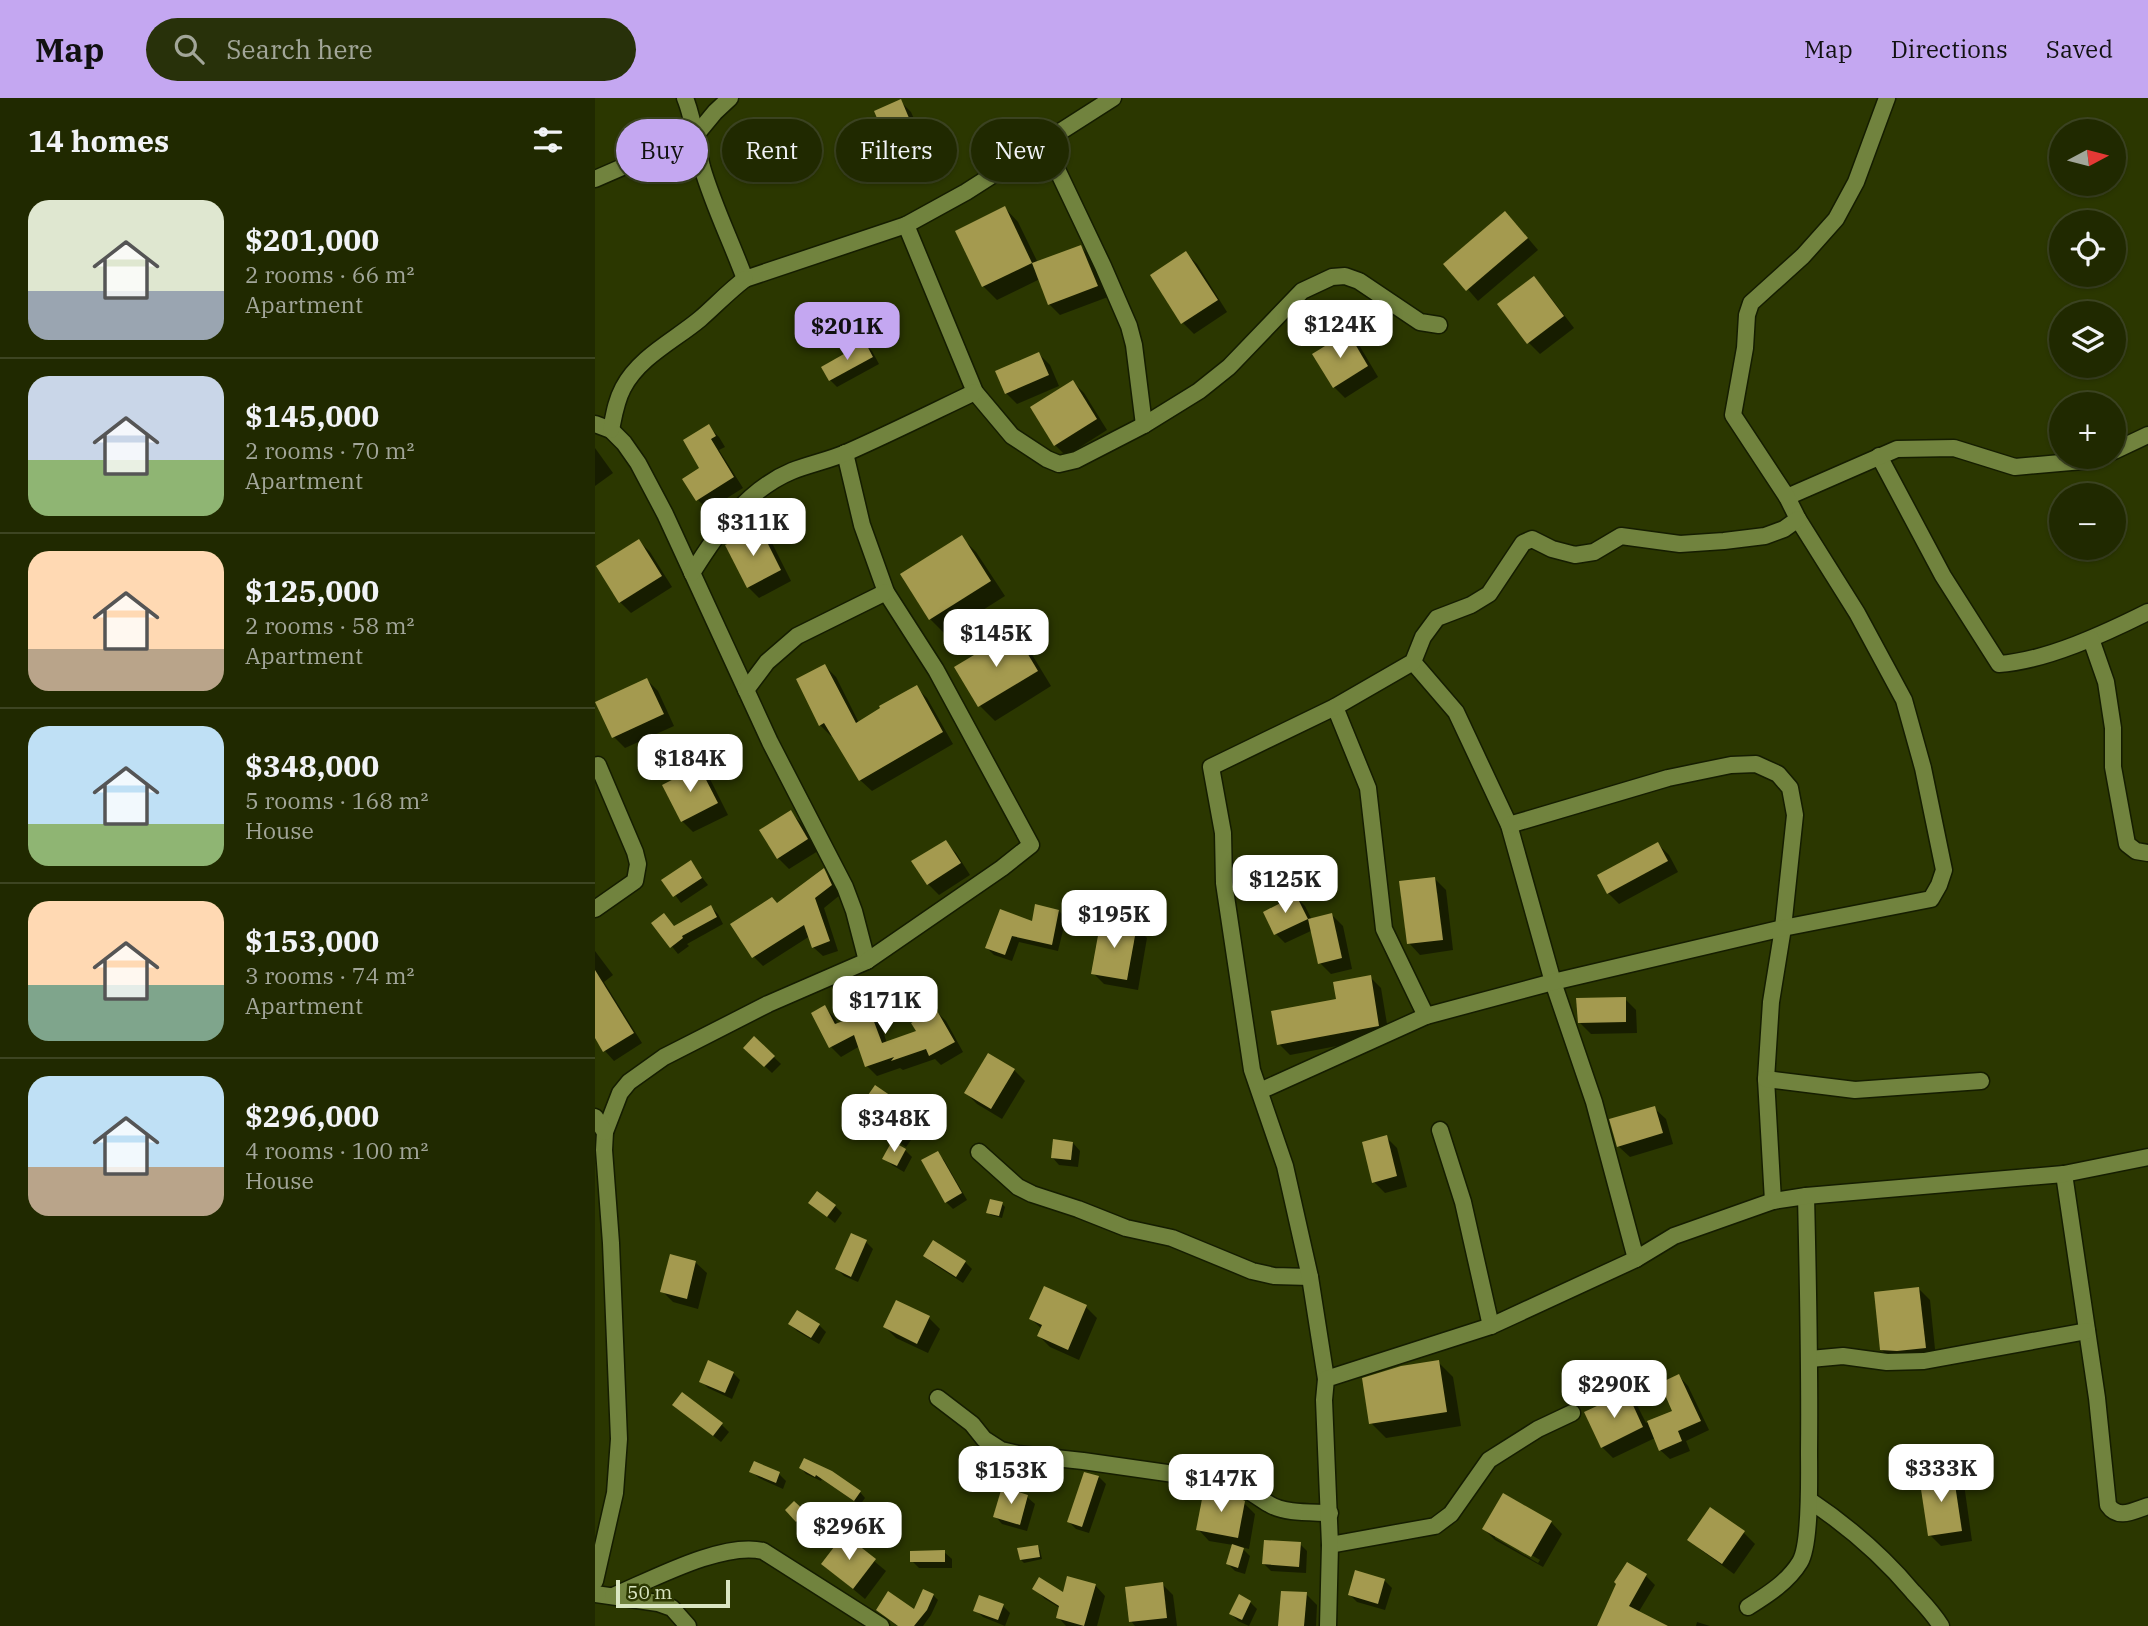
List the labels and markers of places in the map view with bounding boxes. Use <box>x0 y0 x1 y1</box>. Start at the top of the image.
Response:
pin: $124K <box>1291 300 1389 360</box>
pin: $201K <box>798 302 896 362</box>
pin: $311K <box>704 498 802 558</box>
pin: $145K <box>947 610 1045 669</box>
pin: $184K <box>641 734 739 794</box>
pin: $125K <box>1236 856 1334 915</box>
pin: $195K <box>1065 890 1163 950</box>
pin: $171K <box>836 976 934 1036</box>
pin: $348K <box>845 1094 943 1154</box>
pin: $290K <box>1565 1360 1663 1420</box>
pin: $333K <box>1892 1444 1990 1504</box>
pin: $153K <box>962 1446 1060 1506</box>
pin: $147K <box>1172 1454 1270 1514</box>
pin: $296K <box>800 1502 898 1562</box>

